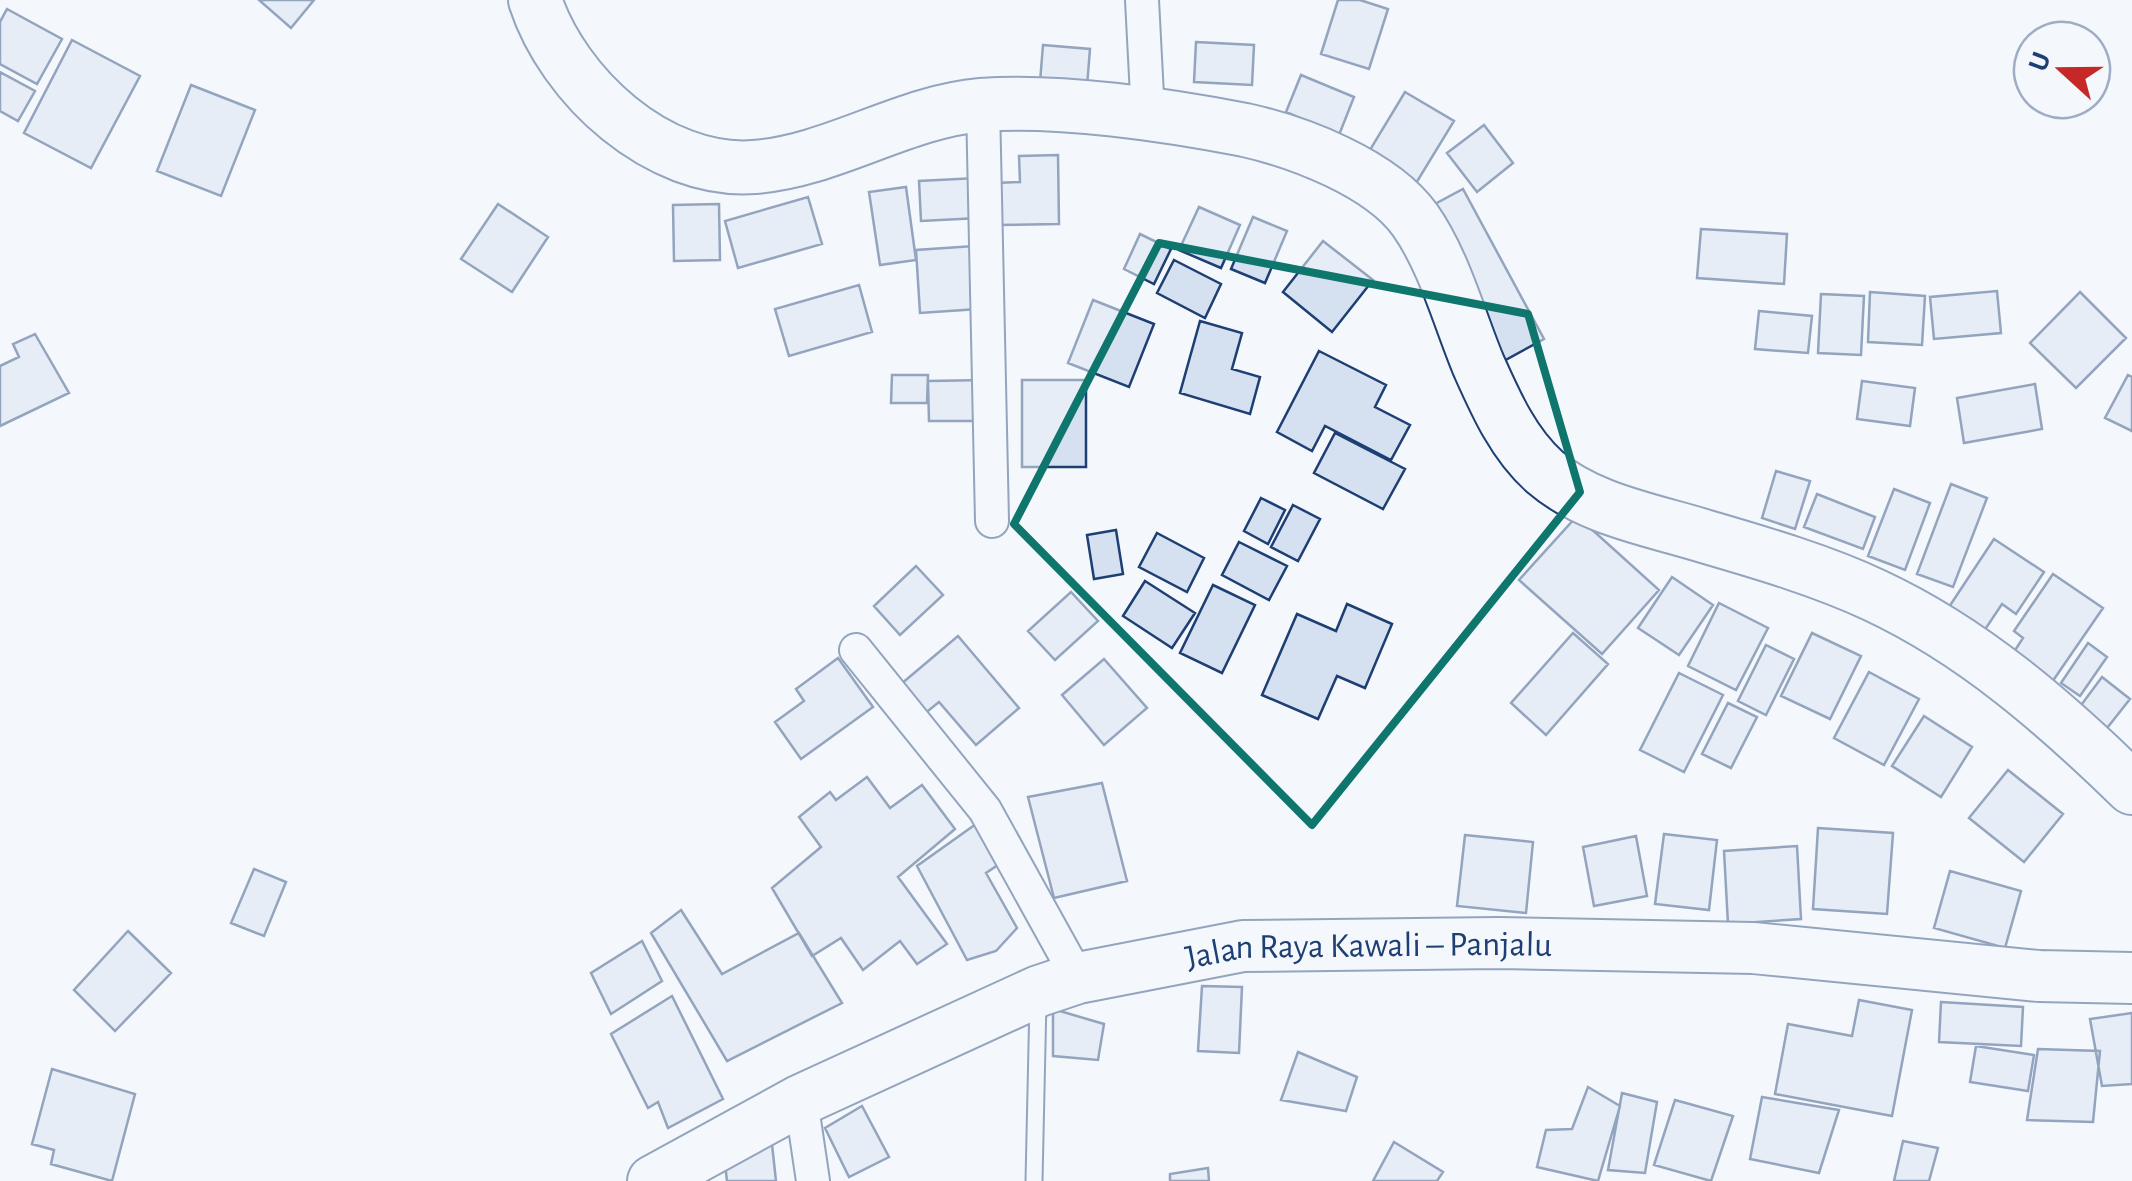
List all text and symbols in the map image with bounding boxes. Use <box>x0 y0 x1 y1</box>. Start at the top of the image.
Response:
north arrow <box>2012 20 2112 120</box>
text: U <box>2024 48 2057 75</box>
street label: Jalan Raya Kawali – Panjalu <box>1183 927 1553 976</box>

